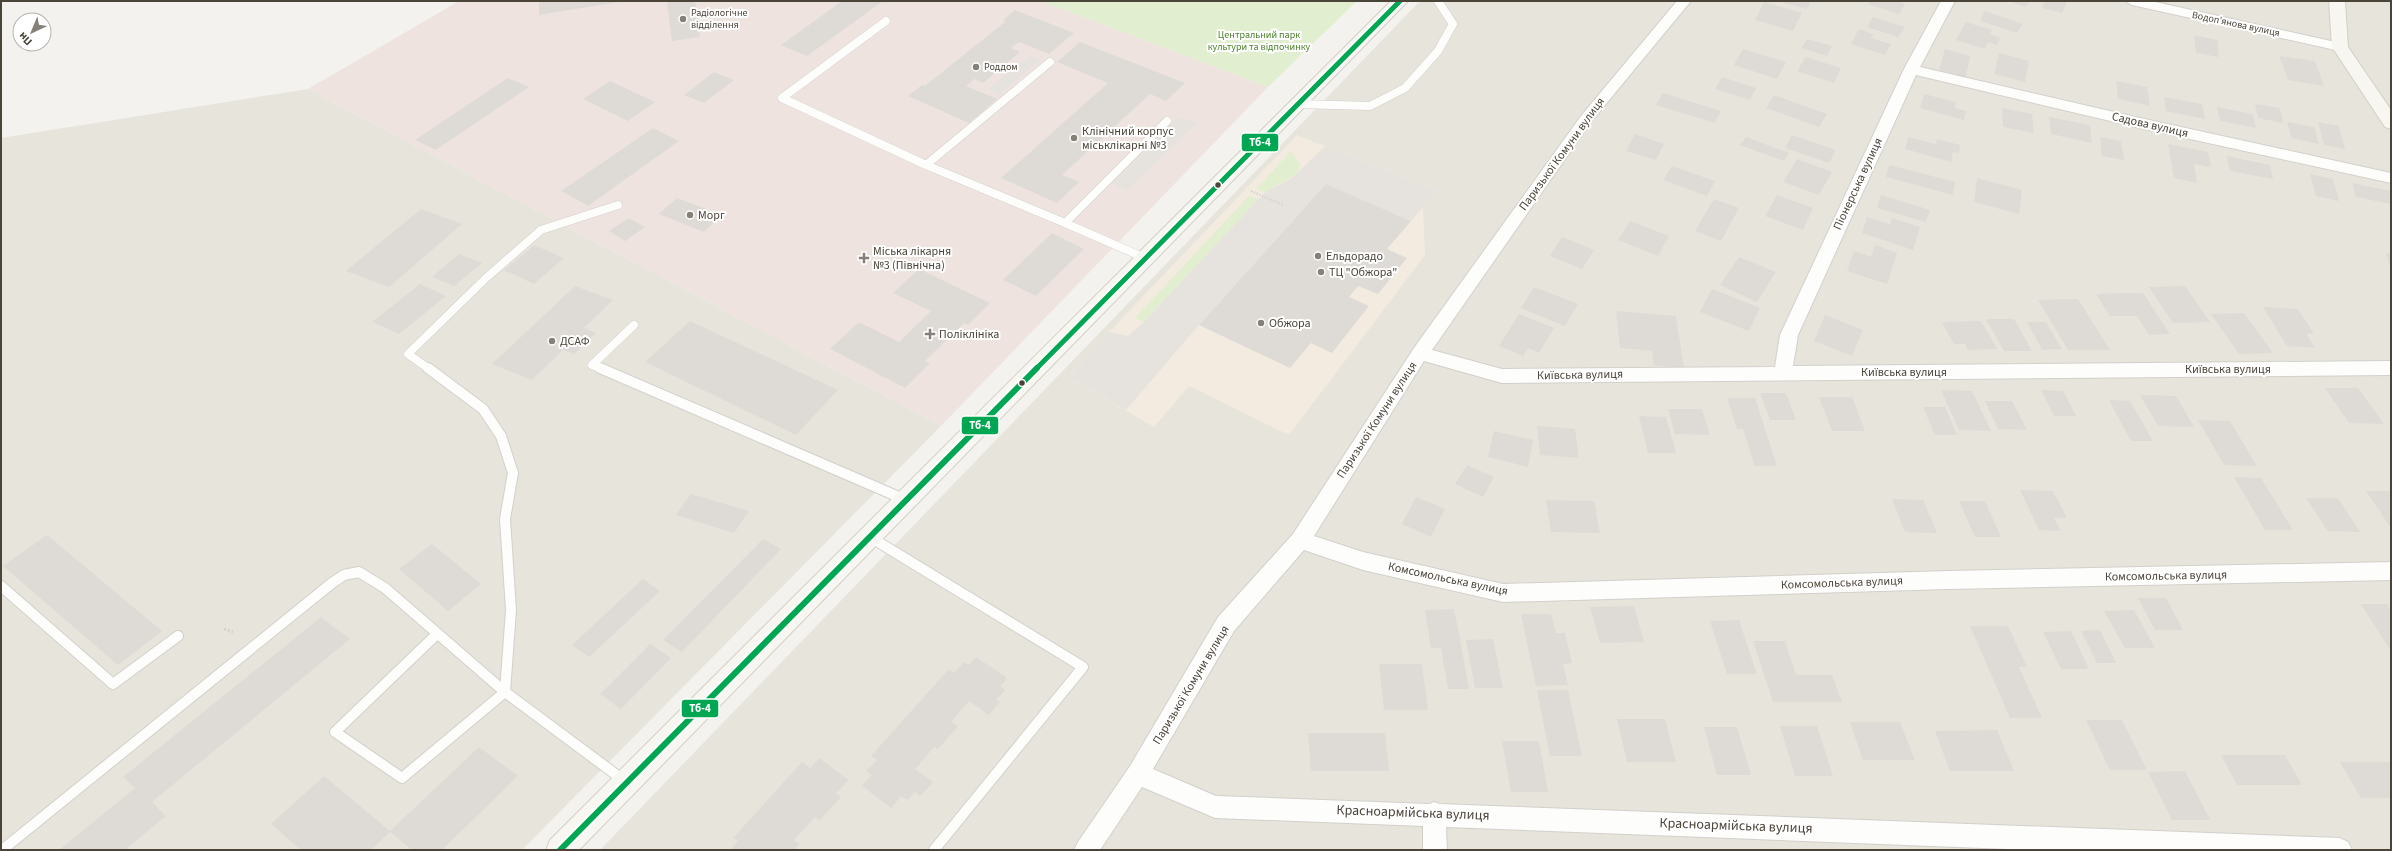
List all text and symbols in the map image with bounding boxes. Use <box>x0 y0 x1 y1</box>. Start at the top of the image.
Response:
place label: Радіологічне відділення <box>691 6 748 32</box>
street label: Водоп’янова вулиця <box>2191 8 2281 40</box>
north arrow <box>12 12 52 52</box>
marker: Радіологічне відділення <box>678 14 688 24</box>
park label: Центральний парк культури та відпочинку <box>1208 28 1311 54</box>
text: Пн <box>15 29 36 49</box>
place label: Роддом <box>984 60 1018 74</box>
marker: Роддом <box>971 62 981 72</box>
street label: Паризької Комуни вулиця <box>1515 94 1609 214</box>
street label: Садова вулиця <box>2110 108 2190 142</box>
place label: Клінічний корпус міськлікарні №3 <box>1082 123 1174 154</box>
marker: Клінічний корпус міськлікарні №3 <box>1069 133 1079 143</box>
line badge: Тб-4 <box>1241 133 1279 152</box>
text: Тб-4 <box>1249 135 1271 150</box>
street label: Піонерська вулиця <box>1829 135 1887 233</box>
unlabelled marker <box>1213 180 1223 190</box>
place label: Морг <box>698 207 725 224</box>
marker: Морг <box>685 210 695 220</box>
place label: Міська лікарня №3 (Північна) <box>873 243 951 274</box>
place label: Ельдорадо <box>1326 248 1383 265</box>
marker: Ельдорадо <box>1313 251 1323 261</box>
marker: Міська лікарня №3 (Північна) <box>858 252 870 264</box>
place label: ТЦ "Обжора" <box>1329 264 1397 281</box>
marker: ТЦ "Обжора" <box>1316 267 1326 277</box>
place label: Обжора <box>1269 315 1311 332</box>
marker: Обжора <box>1256 318 1266 328</box>
place label: Поліклініка <box>939 326 999 343</box>
marker: Поліклініка <box>924 328 936 340</box>
place label: ДСАФ <box>560 333 590 350</box>
marker: ДСАФ <box>547 336 557 346</box>
street label: Паризької Комуни вулиця <box>1333 358 1421 482</box>
street label: Київська вулиця <box>2185 361 2271 378</box>
street label: Київська вулиця <box>1861 364 1947 381</box>
street label: Київська вулиця <box>1537 366 1623 384</box>
unlabelled marker <box>1017 378 1027 388</box>
line badge: Тб-4 <box>961 416 999 435</box>
text: Тб-4 <box>969 418 991 433</box>
street label: Комсомольська вулиця <box>1386 558 1510 600</box>
street label: Комсомольська вулиця <box>2105 566 2227 586</box>
street label: Комсомольська вулиця <box>1781 572 1903 594</box>
street label: Паризької Комуни вулиця <box>1149 622 1233 748</box>
line badge: Тб-4 <box>681 699 719 718</box>
text: Тб-4 <box>689 701 711 716</box>
street label: Красноармійська вулиця <box>1336 800 1490 826</box>
street label: Красноармійська вулиця <box>1659 813 1813 839</box>

